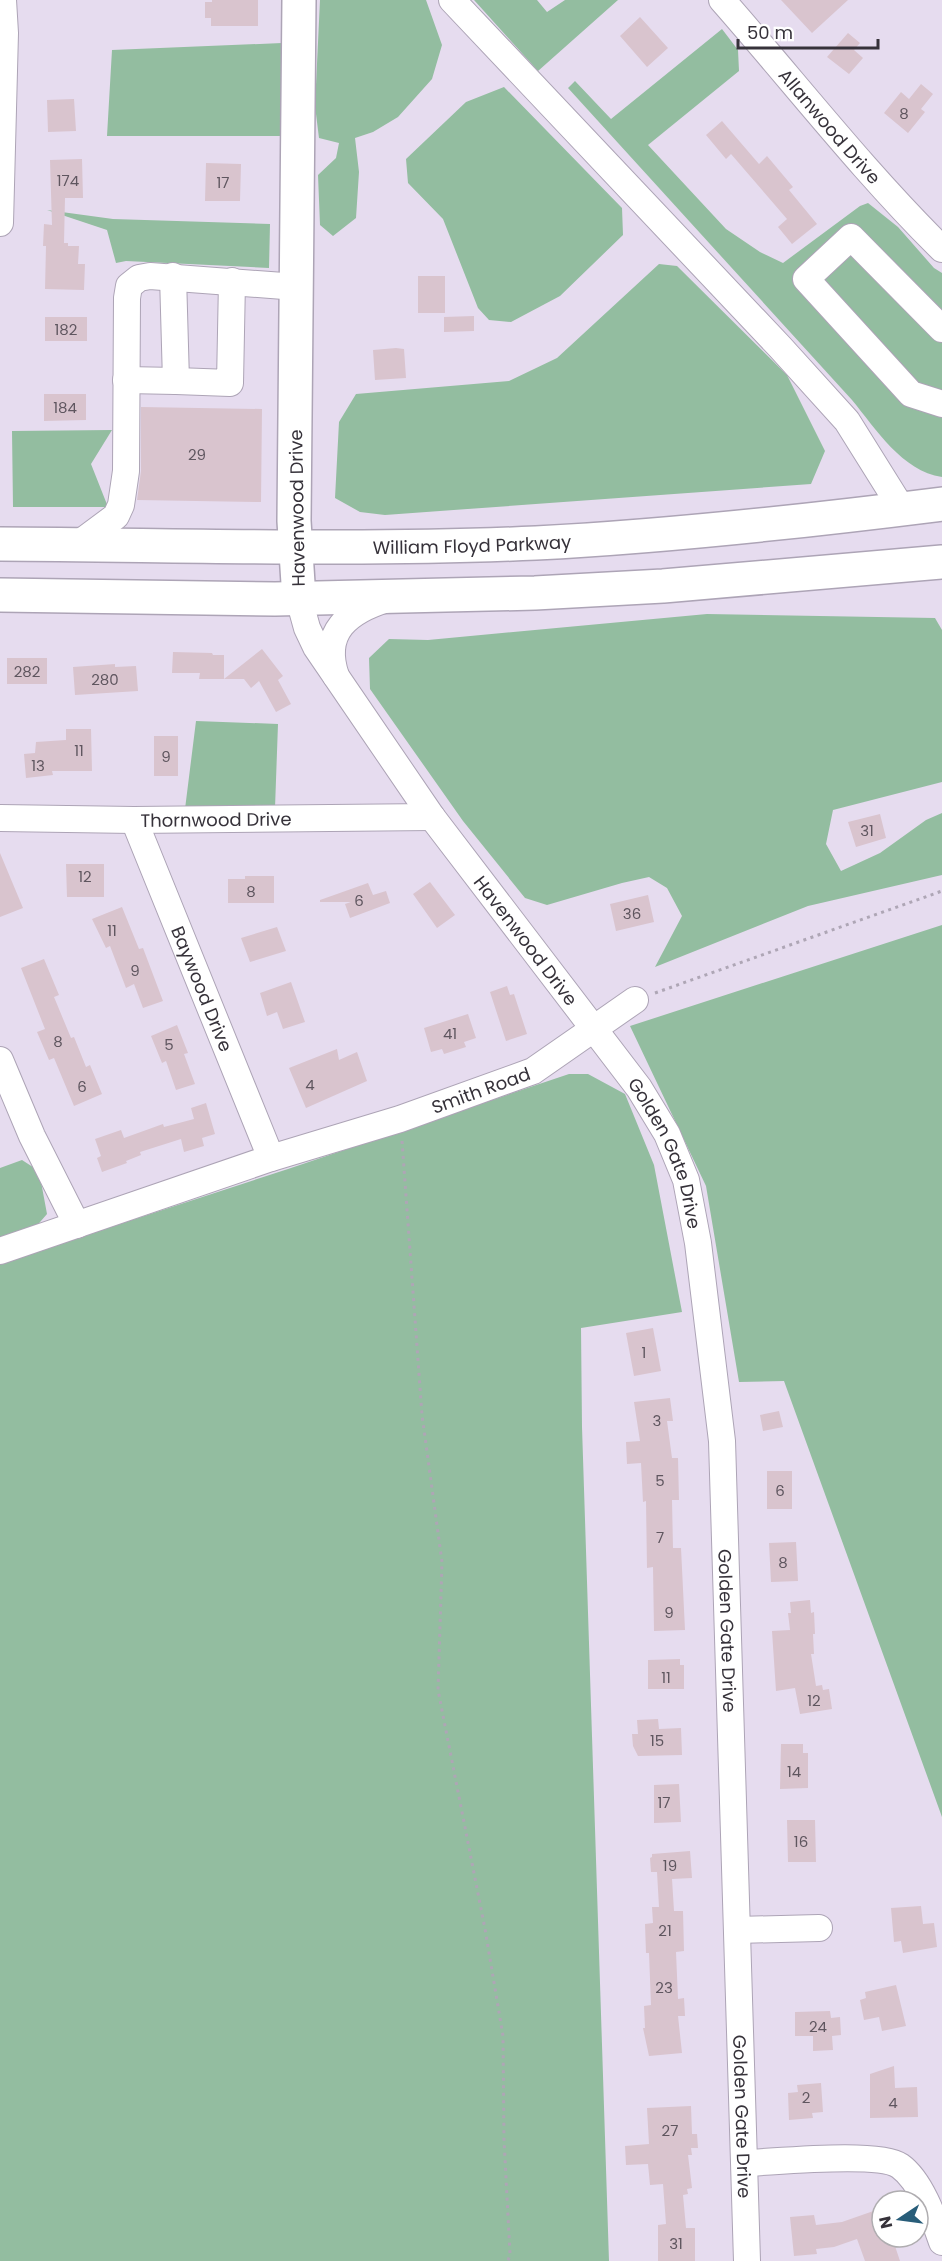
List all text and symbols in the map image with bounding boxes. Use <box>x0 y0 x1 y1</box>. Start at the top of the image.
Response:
scale bar <box>738 12 878 50</box>
text: 50 m <box>747 20 793 45</box>
street label: Allanwood Drive <box>773 63 887 189</box>
house number: 8 <box>899 103 909 124</box>
house number: 174 <box>57 170 79 191</box>
house number: 17 <box>217 172 230 193</box>
house number: 182 <box>55 319 77 340</box>
house number: 184 <box>53 397 77 418</box>
street label: Havenwood Drive <box>283 429 311 587</box>
house number: 29 <box>188 444 206 465</box>
street label: William Floyd Parkway <box>373 529 572 559</box>
house number: 282 <box>14 661 40 682</box>
house number: 280 <box>91 669 119 690</box>
house number: 11 <box>74 740 84 761</box>
house number: 9 <box>161 746 171 767</box>
house number: 13 <box>31 755 45 776</box>
street label: Thornwood Drive <box>140 806 292 832</box>
house number: 31 <box>860 820 874 841</box>
house number: 12 <box>78 866 92 887</box>
street label: Havenwood Drive <box>468 870 584 1010</box>
house number: 8 <box>246 881 256 902</box>
house number: 6 <box>354 890 364 911</box>
house number: 36 <box>623 903 641 924</box>
house number: 11 <box>107 920 117 941</box>
street label: Baywood Drive <box>166 922 239 1055</box>
house number: 9 <box>130 960 140 981</box>
house number: 41 <box>443 1023 457 1044</box>
house number: 8 <box>53 1031 63 1052</box>
house number: 5 <box>164 1034 174 1055</box>
street label: Smith Road <box>428 1061 533 1119</box>
street label: Golden Gate Drive <box>623 1072 707 1231</box>
house number: 4 <box>305 1074 315 1095</box>
house number: 6 <box>77 1076 87 1097</box>
house number: 1 <box>642 1342 646 1363</box>
house number: 3 <box>653 1410 661 1431</box>
house number: 5 <box>655 1470 665 1491</box>
house number: 6 <box>775 1480 785 1501</box>
house number: 7 <box>656 1527 664 1548</box>
street label: Golden Gate Drive <box>713 1549 743 1713</box>
house number: 8 <box>778 1552 788 1573</box>
house number: 9 <box>664 1602 674 1623</box>
house number: 11 <box>661 1667 671 1688</box>
house number: 12 <box>807 1690 821 1711</box>
house number: 15 <box>650 1730 664 1751</box>
house number: 14 <box>787 1761 801 1782</box>
house number: 17 <box>658 1792 671 1813</box>
house number: 16 <box>794 1831 808 1852</box>
house number: 19 <box>663 1855 677 1876</box>
house number: 21 <box>658 1920 672 1941</box>
house number: 23 <box>655 1977 673 1998</box>
house number: 24 <box>809 2016 827 2037</box>
street label: Golden Gate Drive <box>728 2034 758 2199</box>
house number: 2 <box>802 2087 810 2108</box>
house number: 4 <box>888 2092 898 2113</box>
house number: 27 <box>662 2120 678 2141</box>
north arrow <box>870 2189 930 2249</box>
text: N <box>873 2214 898 2231</box>
house number: 31 <box>669 2233 683 2254</box>

